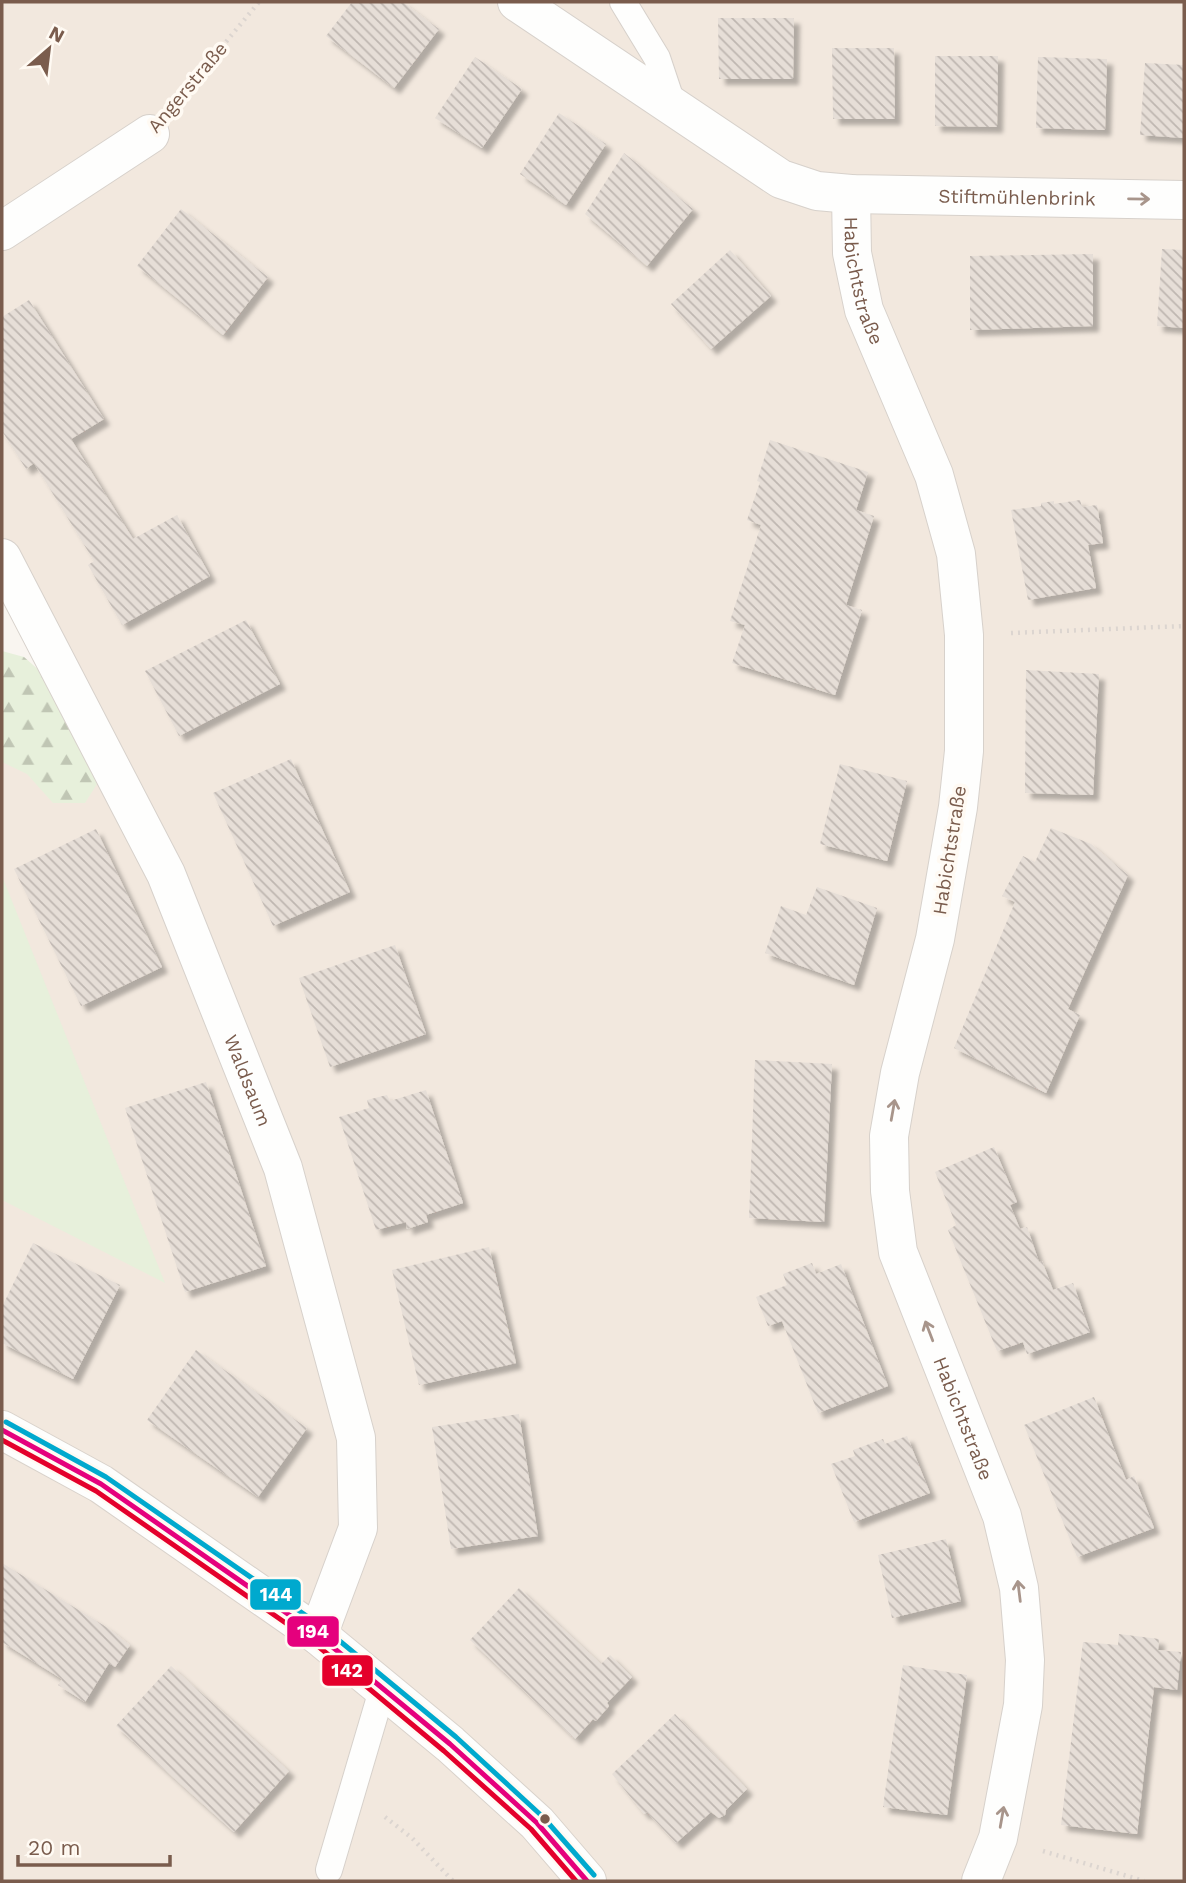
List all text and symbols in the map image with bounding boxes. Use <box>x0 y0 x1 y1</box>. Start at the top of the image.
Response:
north arrow <box>14 14 84 84</box>
text: N <box>45 21 68 48</box>
street label: Angerstraße <box>143 37 232 137</box>
street label: Stiftmühlenbrink <box>938 185 1096 210</box>
one-way arrow <box>1128 192 1151 206</box>
street label: Habichtstraße <box>839 216 888 348</box>
street label: Habichtstraße <box>928 784 971 916</box>
street label: Waldsaum <box>219 1031 276 1130</box>
one-way arrow <box>887 1099 901 1122</box>
one-way arrow <box>922 1320 935 1342</box>
street label: Habichtstraße <box>928 1353 998 1484</box>
line badge: 144 <box>249 1578 302 1611</box>
one-way arrow <box>1012 1581 1025 1603</box>
text: 144 <box>260 1583 292 1606</box>
line badge: 194 <box>286 1615 340 1648</box>
text: 194 <box>297 1620 329 1643</box>
line badge: 142 <box>321 1654 374 1687</box>
text: 142 <box>331 1659 363 1682</box>
one-way arrow <box>996 1806 1009 1829</box>
unlabelled marker <box>538 1812 552 1826</box>
scale bar <box>18 1824 170 1868</box>
text: 20 m <box>28 1835 80 1860</box>

